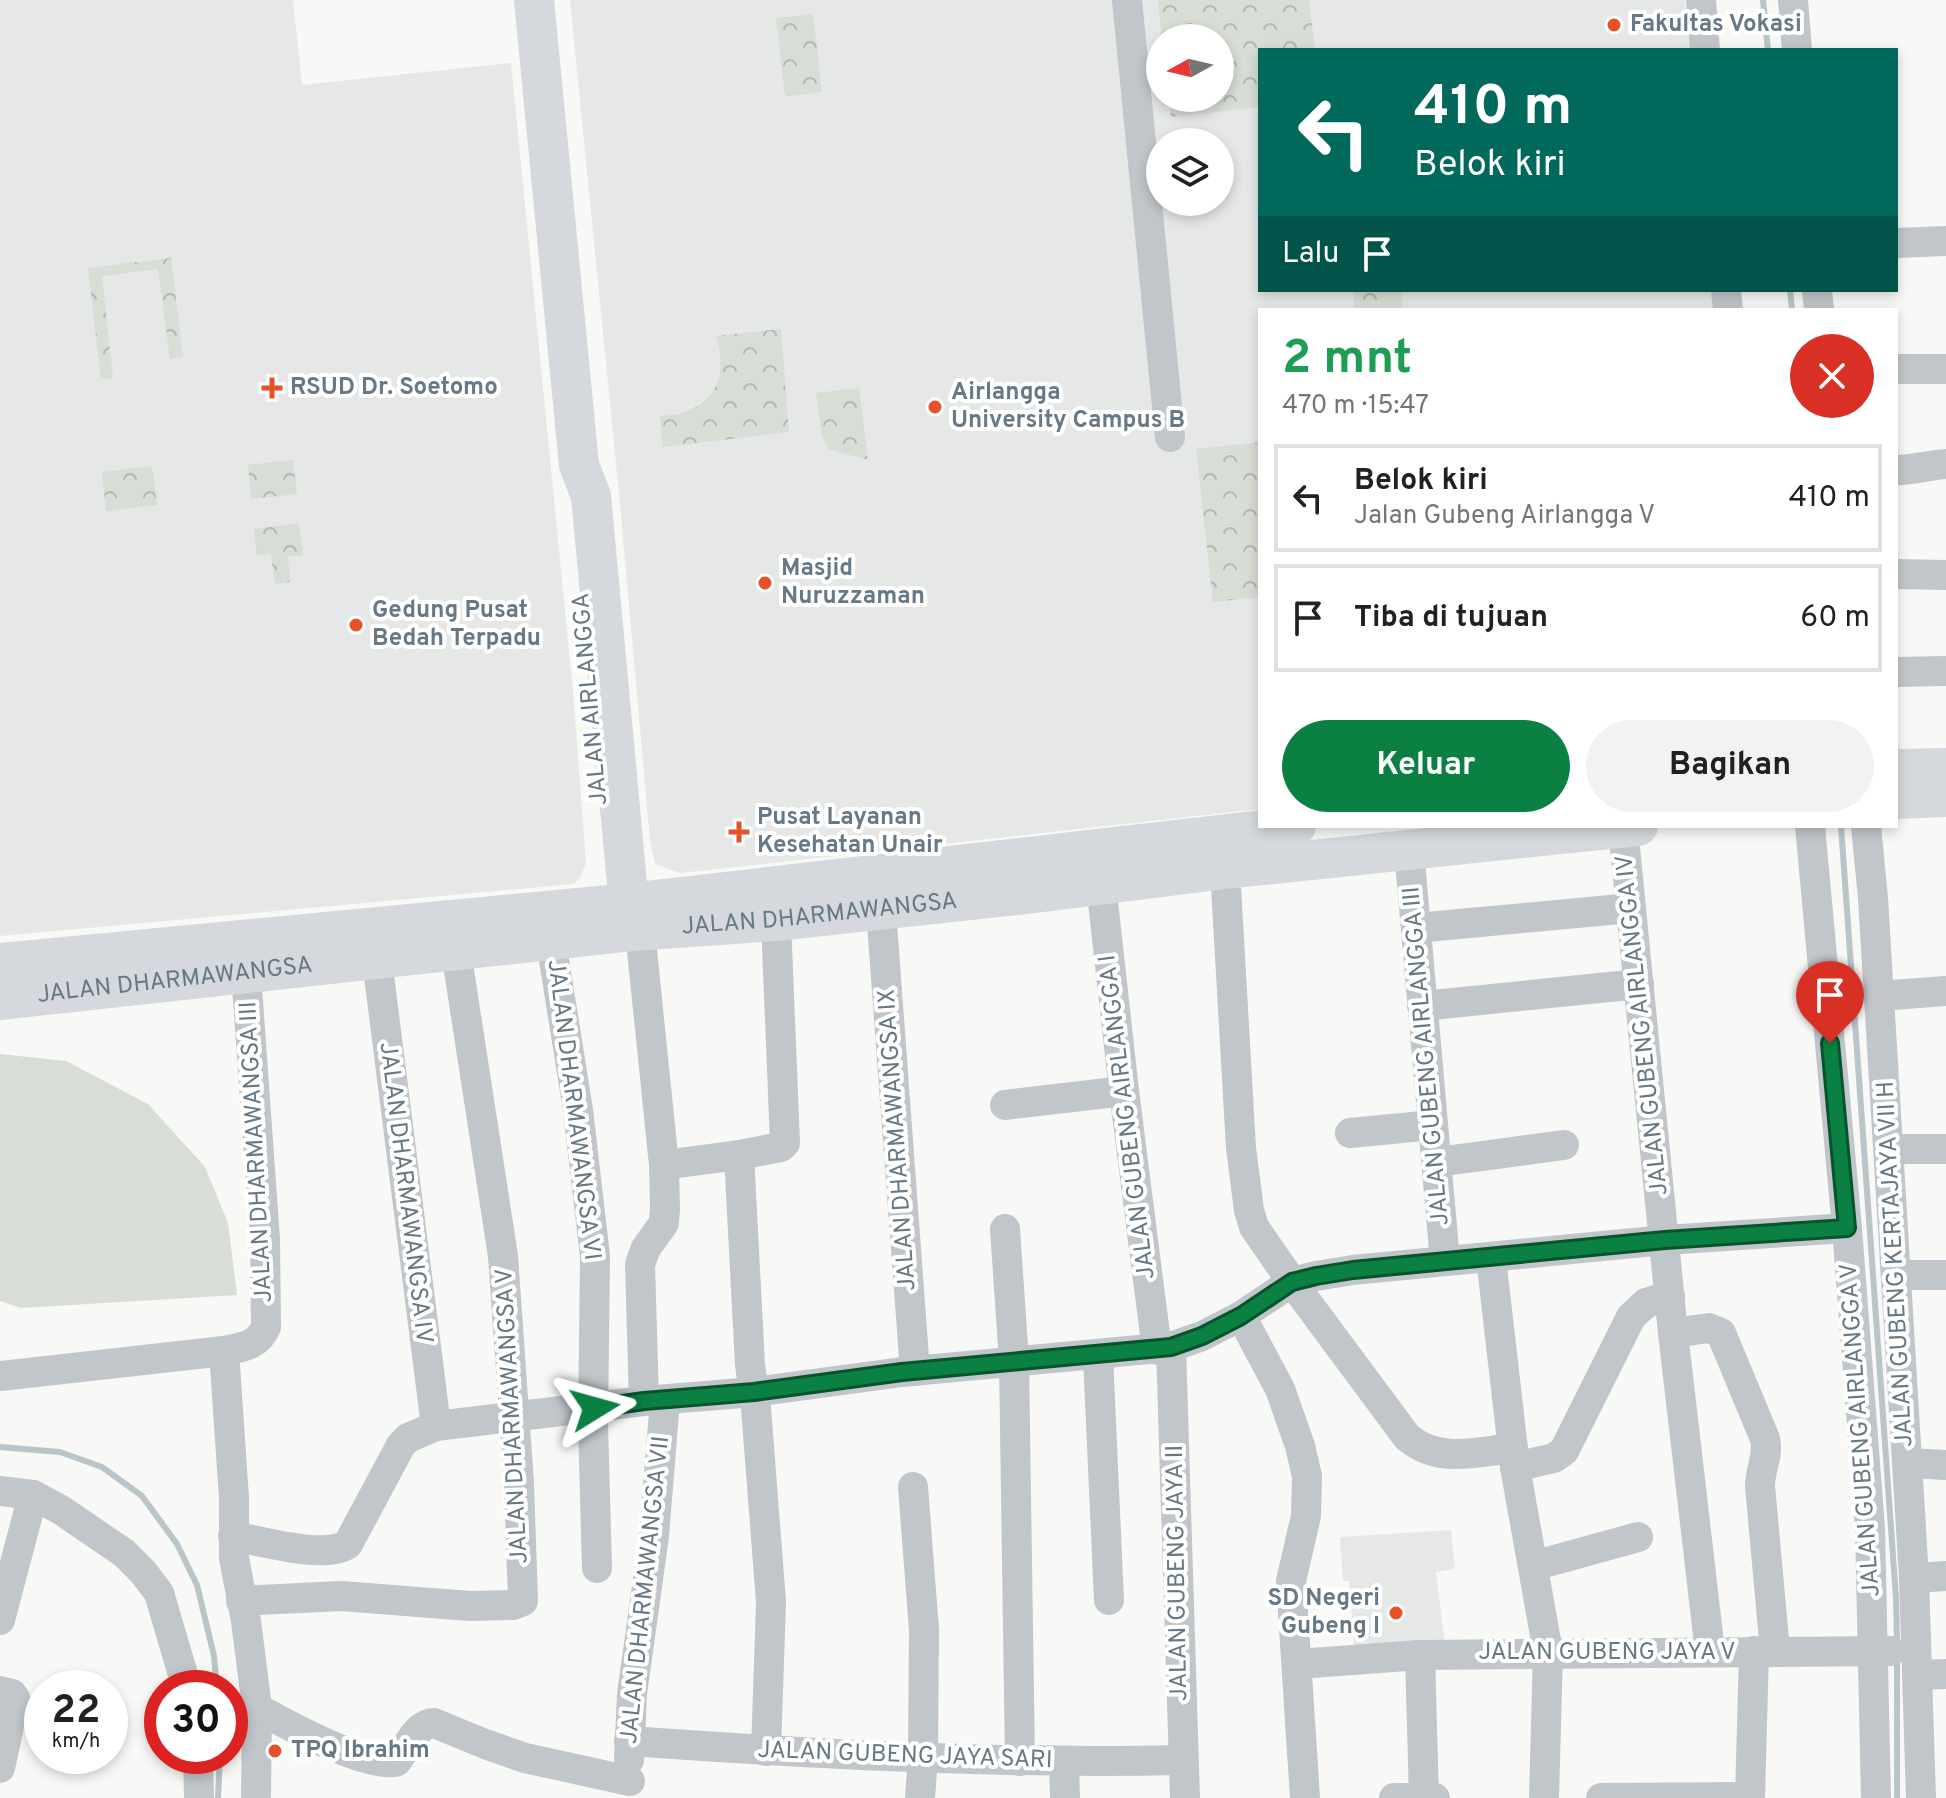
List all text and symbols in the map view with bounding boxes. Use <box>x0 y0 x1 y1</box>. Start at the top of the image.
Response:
place label: Fakultas Vokasi <box>1630 10 1802 40</box>
marker: Fakultas Vokasi <box>1605 16 1623 34</box>
north arrow <box>1146 24 1234 112</box>
map controls <box>1146 24 1234 216</box>
text: 410 m <box>1414 74 1572 144</box>
icon: left <box>1282 80 1386 184</box>
button: layers <box>1146 128 1234 216</box>
text: Belok kiri <box>1414 143 1566 189</box>
icon: arrive <box>1355 232 1399 276</box>
text: Lalu <box>1282 236 1339 273</box>
text: 2 mnt <box>1282 330 1412 390</box>
button: close <box>1790 334 1874 418</box>
place label: RSUD Dr. Soetomo <box>290 373 498 403</box>
marker: RSUD Dr. Soetomo <box>261 377 283 399</box>
place label: Airlangga University Campus B <box>951 378 1185 436</box>
text: 470 m · 15:47 <box>1282 390 1429 423</box>
marker: Airlangga University Campus B <box>926 398 944 416</box>
text: Belok kiri <box>1354 463 1488 500</box>
icon: left <box>1286 476 1330 520</box>
text: 410 m <box>1788 480 1870 517</box>
text: Jalan Gubeng Airlangga V <box>1354 500 1655 533</box>
place label: Masjid Nuruzzaman <box>781 554 925 612</box>
marker: Masjid Nuruzzaman <box>756 574 774 592</box>
street label: JALAN AIRLANGGA <box>567 591 615 807</box>
place label: Gedung Pusat Bedah Terpadu <box>372 596 541 654</box>
icon: arrive <box>1286 596 1330 640</box>
text: Tiba di tujuan <box>1354 600 1548 637</box>
text: 60 m <box>1800 600 1870 637</box>
marker: Gedung Pusat Bedah Terpadu <box>347 616 365 634</box>
button: Keluar <box>1282 720 1570 812</box>
button: Bagikan <box>1586 720 1874 812</box>
place label: Pusat Layanan Kesehatan Unair <box>757 803 943 861</box>
marker: Pusat Layanan Kesehatan Unair <box>728 821 750 843</box>
street label: JALAN GUBENG AIRLANGGA IV <box>1610 853 1676 1197</box>
street label: JALAN GUBENG AIRLANGGA III <box>1397 885 1457 1227</box>
street label: JALAN DHARMAWANGSA <box>681 887 959 943</box>
street label: JALAN DHARMAWANGSA <box>36 951 314 1011</box>
street label: JALAN GUBENG AIRLANGGA I <box>1093 953 1163 1281</box>
street label: JALAN DHARMAWANGSA VI <box>540 958 606 1262</box>
pin <box>1796 961 1864 1043</box>
icon: arrive <box>1808 973 1852 1017</box>
street label: JALAN DHARMAWANGSA IX <box>872 988 924 1292</box>
street label: JALAN DHARMAWANGSA III <box>234 1001 280 1303</box>
street label: JALAN DHARMAWANGSA IV <box>372 1040 438 1346</box>
street label: JALAN GUBENG KERTAJAYA VII H <box>1871 1080 1921 1448</box>
street label: JALAN GUBENG AIRLANGGA V <box>1834 1262 1888 1598</box>
street label: JALAN DHARMAWANGSA V <box>490 1267 536 1565</box>
position arrow <box>553 1366 637 1450</box>
street label: JALAN DHARMAWANGSA VII <box>615 1434 677 1746</box>
street label: JALAN GUBENG JAYA II <box>1161 1445 1195 1701</box>
place label: SD Negeri Gubeng I <box>1267 1584 1380 1642</box>
marker: SD Negeri Gubeng I <box>1387 1604 1405 1622</box>
street label: JALAN GUBENG JAYA V <box>1478 1638 1736 1668</box>
speed limit sign: 30 <box>144 1670 248 1774</box>
text: 22 <box>52 1687 100 1737</box>
text: km/h <box>52 1729 100 1755</box>
place label: TPQ Ibrahim <box>291 1736 430 1766</box>
street label: JALAN GUBENG JAYA SARI <box>757 1736 1053 1776</box>
marker: TPQ Ibrahim <box>266 1742 284 1760</box>

